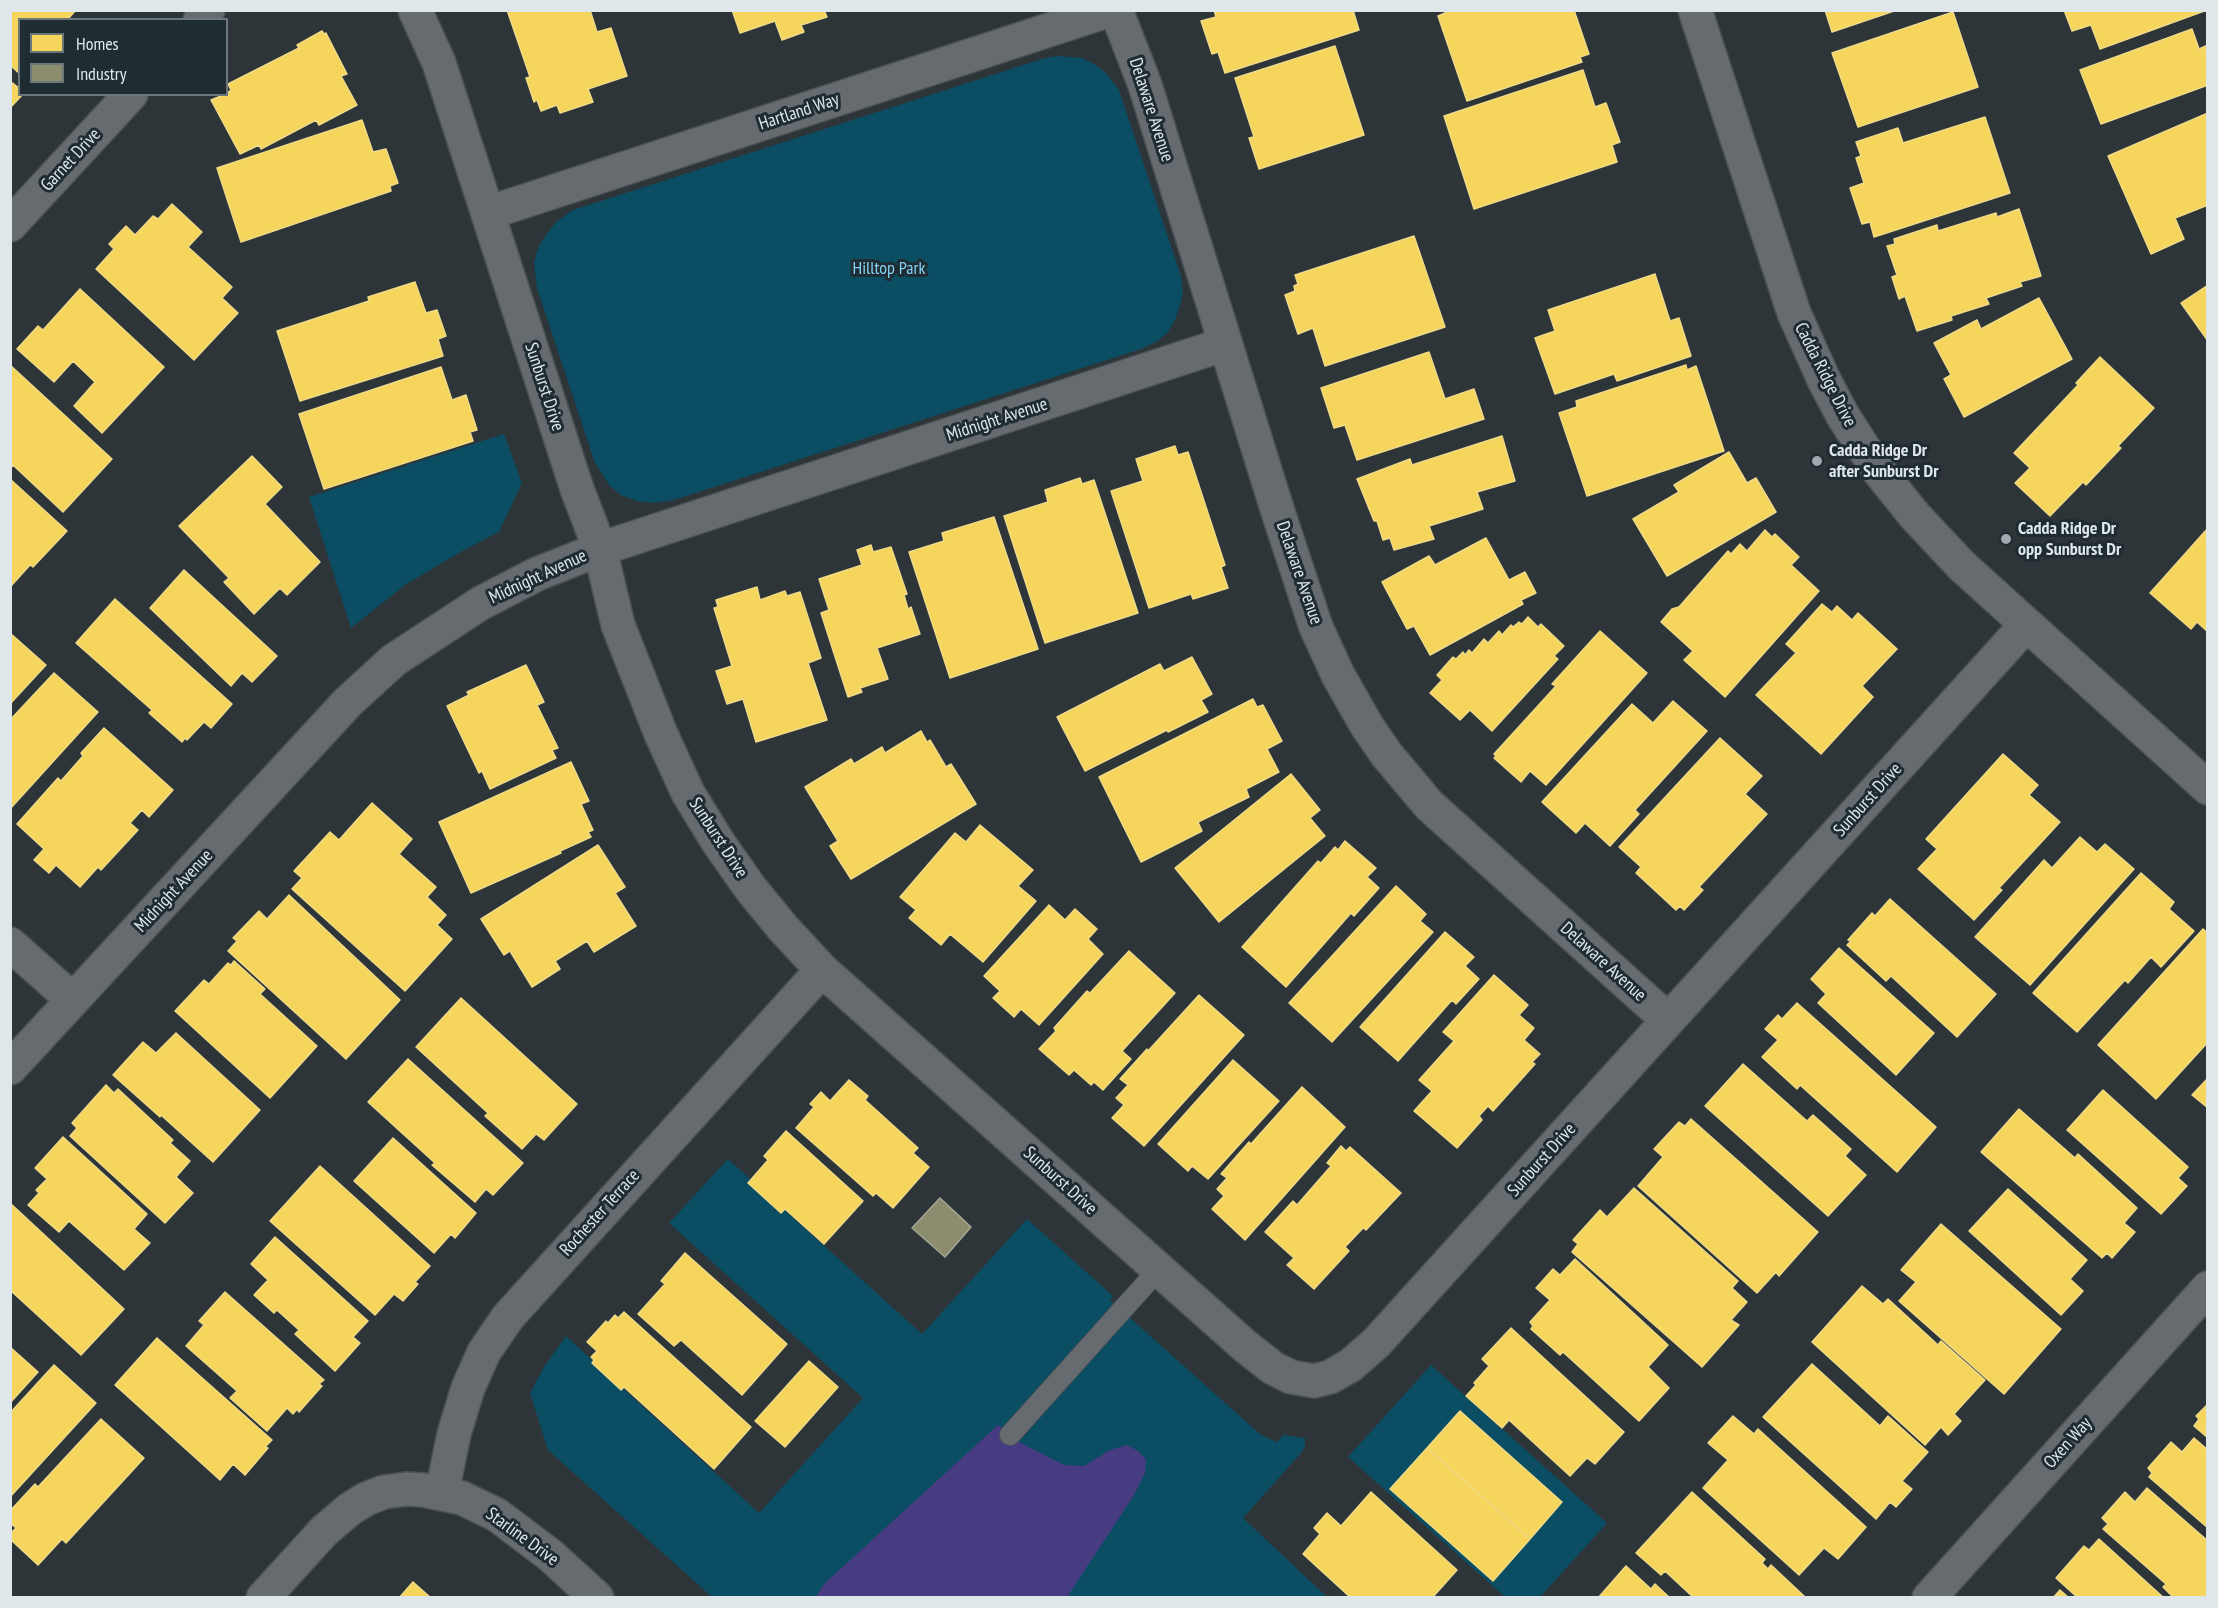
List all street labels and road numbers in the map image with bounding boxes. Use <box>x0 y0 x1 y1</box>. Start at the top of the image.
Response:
street label: Delaware Avenue <box>1124 55 1178 165</box>
street label: Hartland Way <box>756 89 842 135</box>
street label: Garnet Drive <box>37 124 105 196</box>
street label: Cadda Ridge Drive <box>1790 319 1860 431</box>
street label: Sunburst Drive <box>520 340 568 434</box>
street label: Midnight Avenue <box>944 394 1050 446</box>
street label: Delaware Avenue <box>1271 519 1327 627</box>
street label: Midnight Avenue <box>486 545 590 609</box>
street label: Sunburst Drive <box>1829 759 1907 841</box>
street label: Sunburst Drive <box>684 794 752 882</box>
street label: Midnight Avenue <box>130 845 218 937</box>
street label: Delaware Avenue <box>1556 918 1650 1006</box>
street label: Sunburst Drive <box>1503 1119 1581 1201</box>
street label: Sunburst Drive <box>1019 1142 1101 1220</box>
street label: Rochester Terrace <box>556 1165 644 1261</box>
street label: Oxen Way <box>2040 1413 2096 1473</box>
street label: Starline Drive <box>481 1503 563 1571</box>

